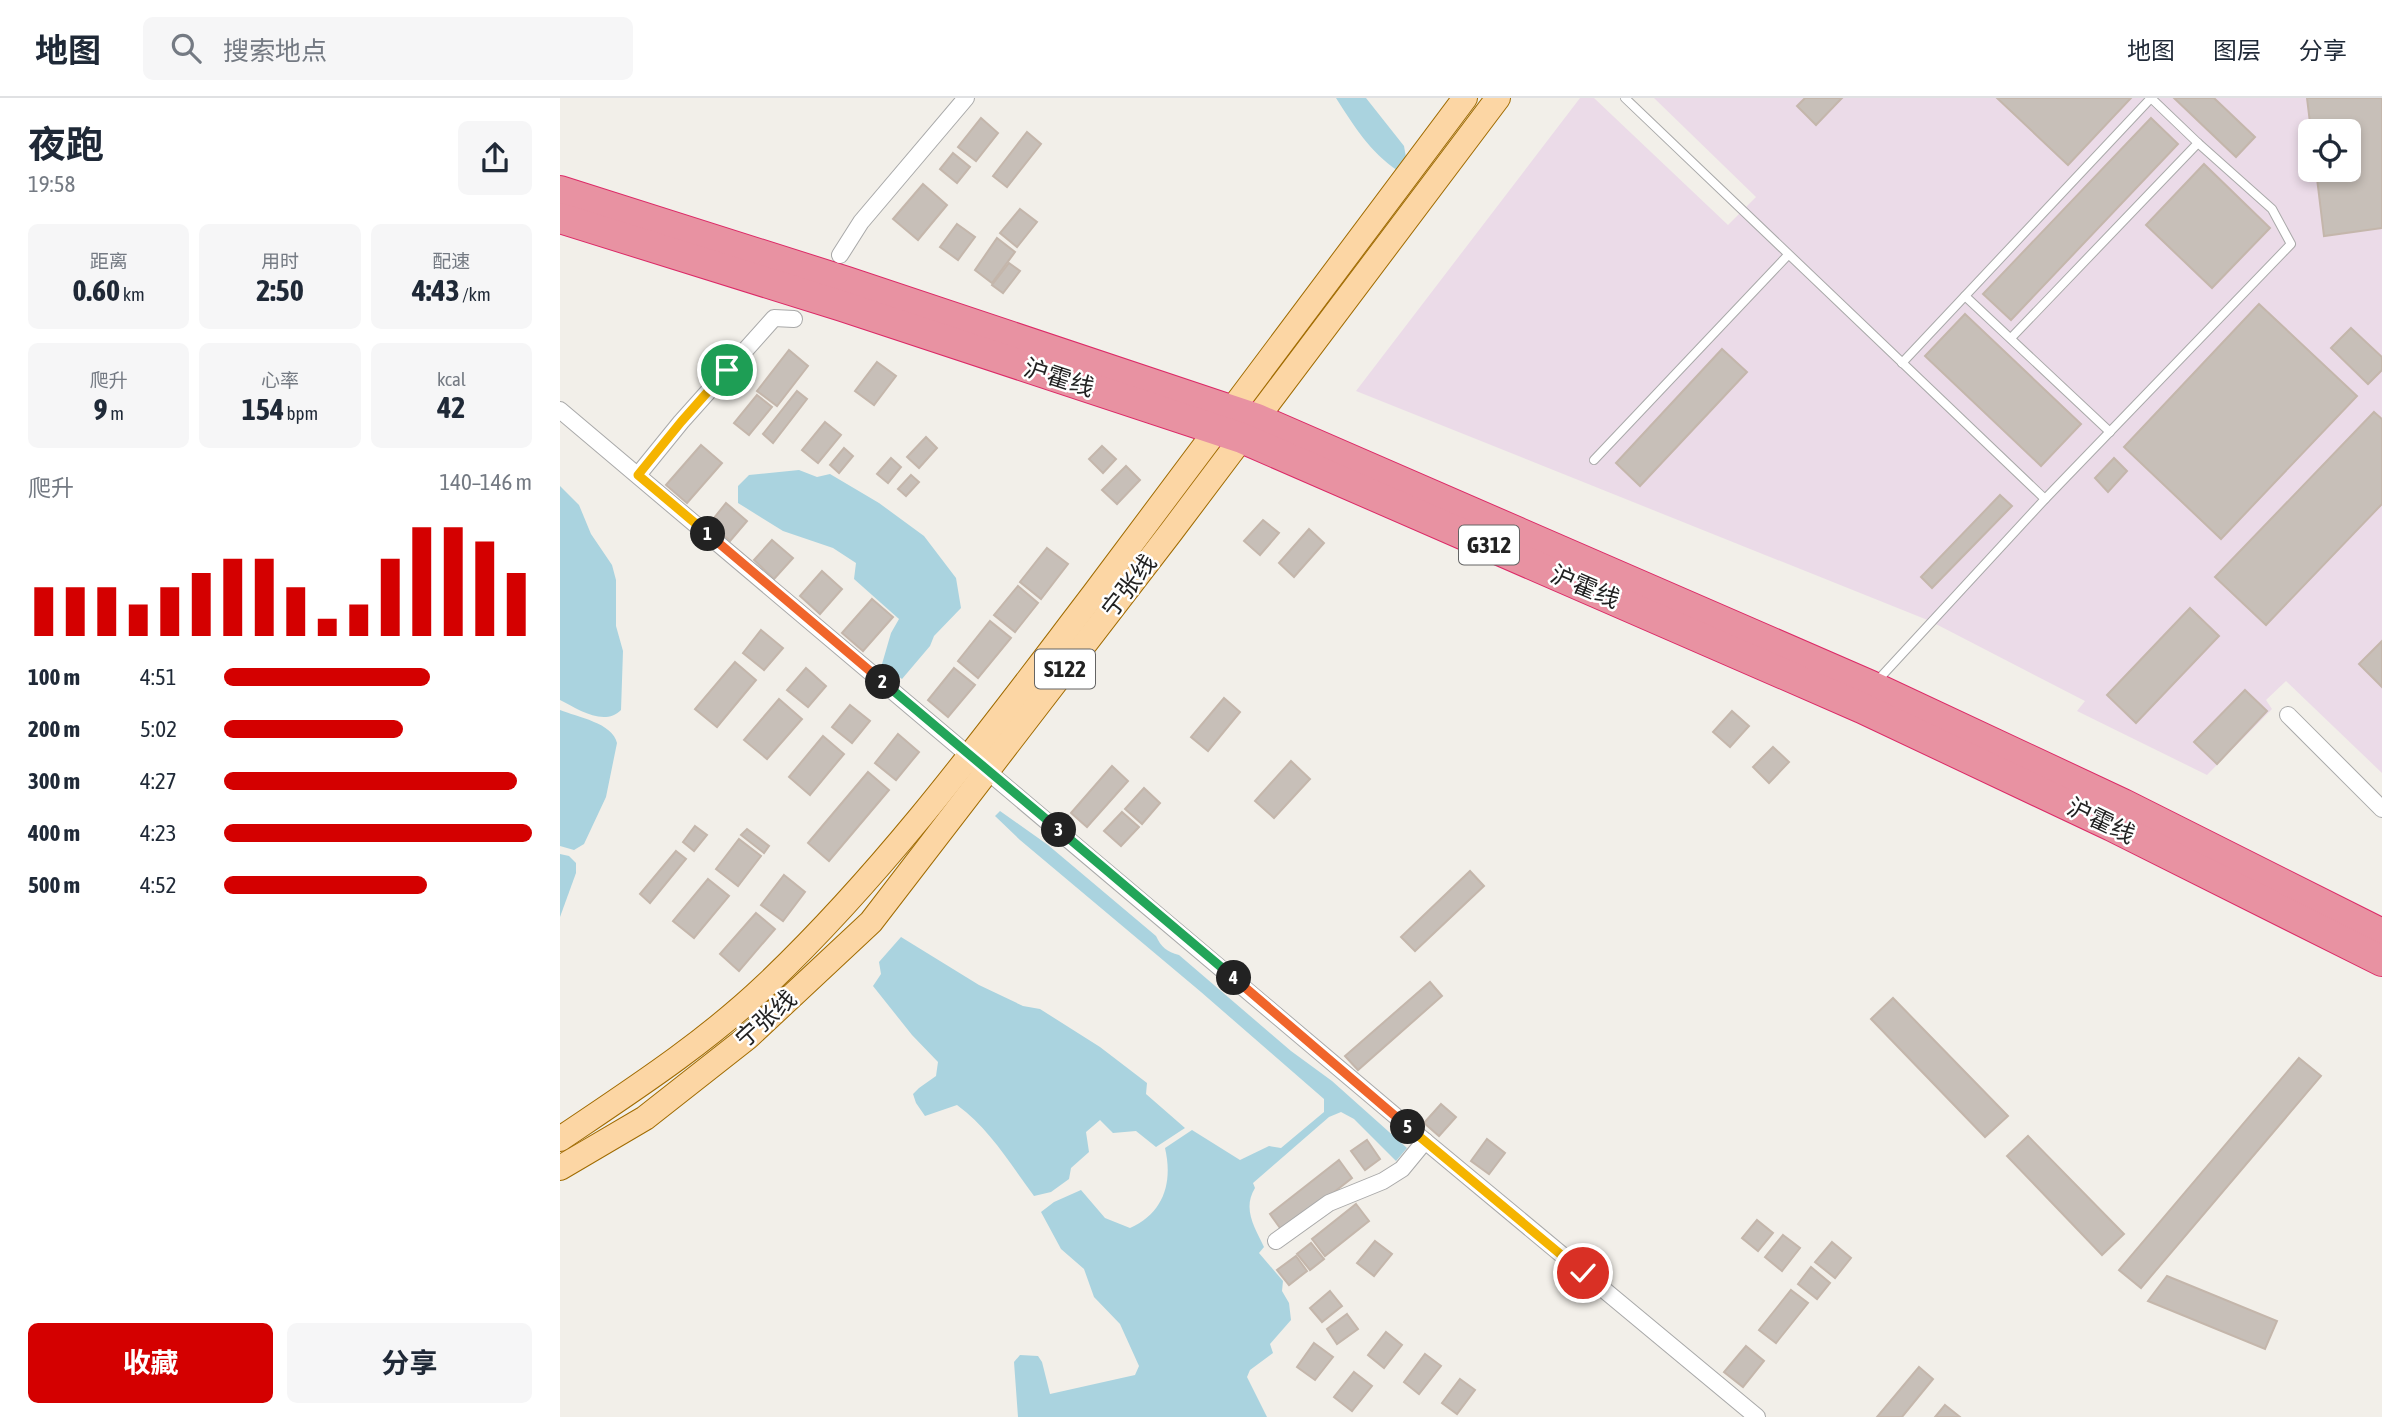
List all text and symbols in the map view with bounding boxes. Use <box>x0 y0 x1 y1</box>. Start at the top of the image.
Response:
search box <box>143 17 633 80</box>
icon: search <box>167 29 205 67</box>
text: 地图 <box>35 31 101 69</box>
text: 搜索地点 <box>223 36 327 66</box>
text: 地图 <box>2127 37 2175 64</box>
text: 图层 <box>2213 37 2261 64</box>
text: 分享 <box>2299 37 2347 64</box>
map controls <box>2298 119 2361 182</box>
button: locate <box>2298 119 2361 182</box>
button: share <box>458 121 532 195</box>
text: 夜跑 <box>28 123 104 166</box>
text: 19:58 <box>28 171 75 197</box>
text: 距离 <box>90 250 128 272</box>
text: 用时 <box>261 250 299 272</box>
text: 配速 <box>432 250 470 272</box>
text: 0.60 <box>73 273 120 307</box>
text: 2:50 <box>256 273 304 307</box>
text: 4:43 <box>412 273 460 307</box>
text: km <box>120 283 145 305</box>
text: /km <box>460 283 491 305</box>
pin <box>697 340 757 400</box>
icon: arrive <box>708 351 746 389</box>
street label: 沪霍线 <box>1021 354 1098 401</box>
text: kcal <box>437 368 466 390</box>
text: 爬升 <box>90 369 128 391</box>
text: 心率 <box>261 369 299 391</box>
text: 42 <box>437 390 465 424</box>
text: 9 <box>93 392 108 426</box>
text: 154 <box>242 392 284 426</box>
text: m <box>108 402 124 424</box>
text: bpm <box>284 402 318 424</box>
text: 140–146 m <box>439 469 532 495</box>
text: 爬升 <box>28 475 74 501</box>
pin: 1 <box>690 516 726 551</box>
text: 1 <box>703 522 712 544</box>
road number: G312 <box>1459 526 1519 564</box>
street label: 宁张线 <box>1096 549 1161 622</box>
street label: 沪霍线 <box>1547 560 1624 613</box>
road number: S122 <box>1035 650 1095 688</box>
text: 100 m <box>28 664 80 690</box>
text: 4:51 <box>140 664 177 690</box>
pin: 2 <box>866 664 900 700</box>
text: 2 <box>878 670 887 692</box>
text: 200 m <box>28 716 80 742</box>
text: 5:02 <box>140 716 177 742</box>
text: 300 m <box>28 768 80 794</box>
text: 4:27 <box>140 768 177 794</box>
street label: 沪霍线 <box>2063 793 2139 848</box>
pin: 3 <box>1042 812 1076 848</box>
text: 3 <box>1054 818 1063 840</box>
text: 400 m <box>28 820 80 846</box>
text: 4:23 <box>140 820 177 846</box>
text: 500 m <box>28 872 80 898</box>
text: 4:52 <box>140 872 177 898</box>
pin: 4 <box>1216 960 1252 996</box>
text: 4 <box>1229 966 1238 988</box>
street label: 宁张线 <box>730 985 801 1053</box>
pin: 5 <box>1390 1110 1426 1144</box>
text: 5 <box>1403 1115 1412 1137</box>
pin <box>1553 1243 1613 1303</box>
icon: check <box>1564 1254 1602 1292</box>
button: 收藏 <box>28 1323 273 1403</box>
button: 分享 <box>287 1323 532 1403</box>

